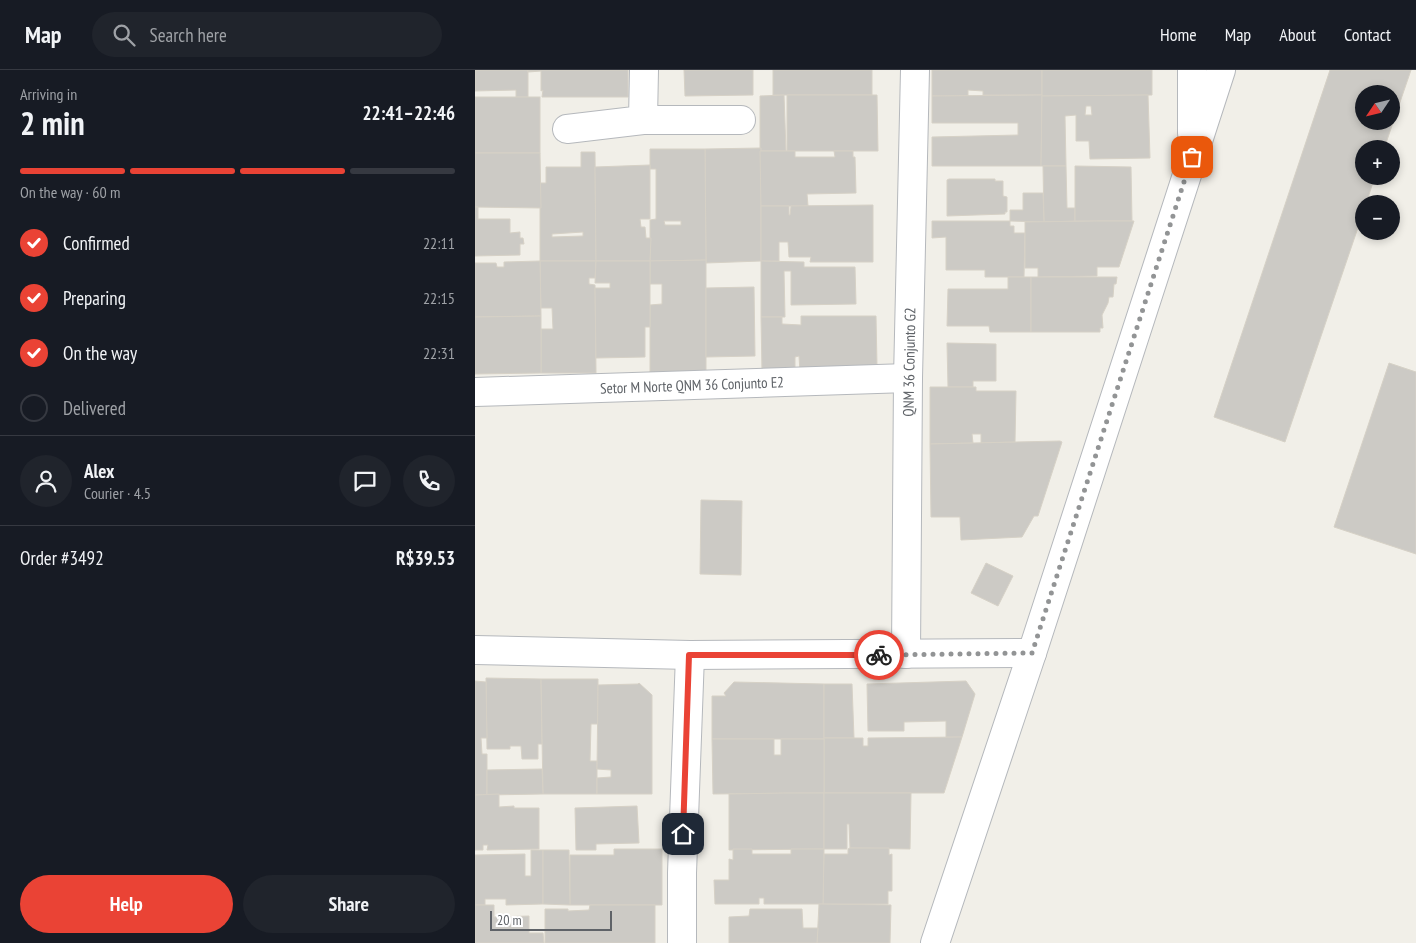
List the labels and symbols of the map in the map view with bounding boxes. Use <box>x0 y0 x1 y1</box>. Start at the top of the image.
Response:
north arrow <box>1355 85 1400 130</box>
pin <box>1171 136 1213 178</box>
street label: QNM 36 Conjunto G2 <box>899 307 919 417</box>
street label: Setor M Norte QNM 36 Conjunto E2 <box>600 372 784 398</box>
courier <box>854 630 904 680</box>
pin <box>662 813 704 855</box>
scale bar <box>490 908 613 931</box>

